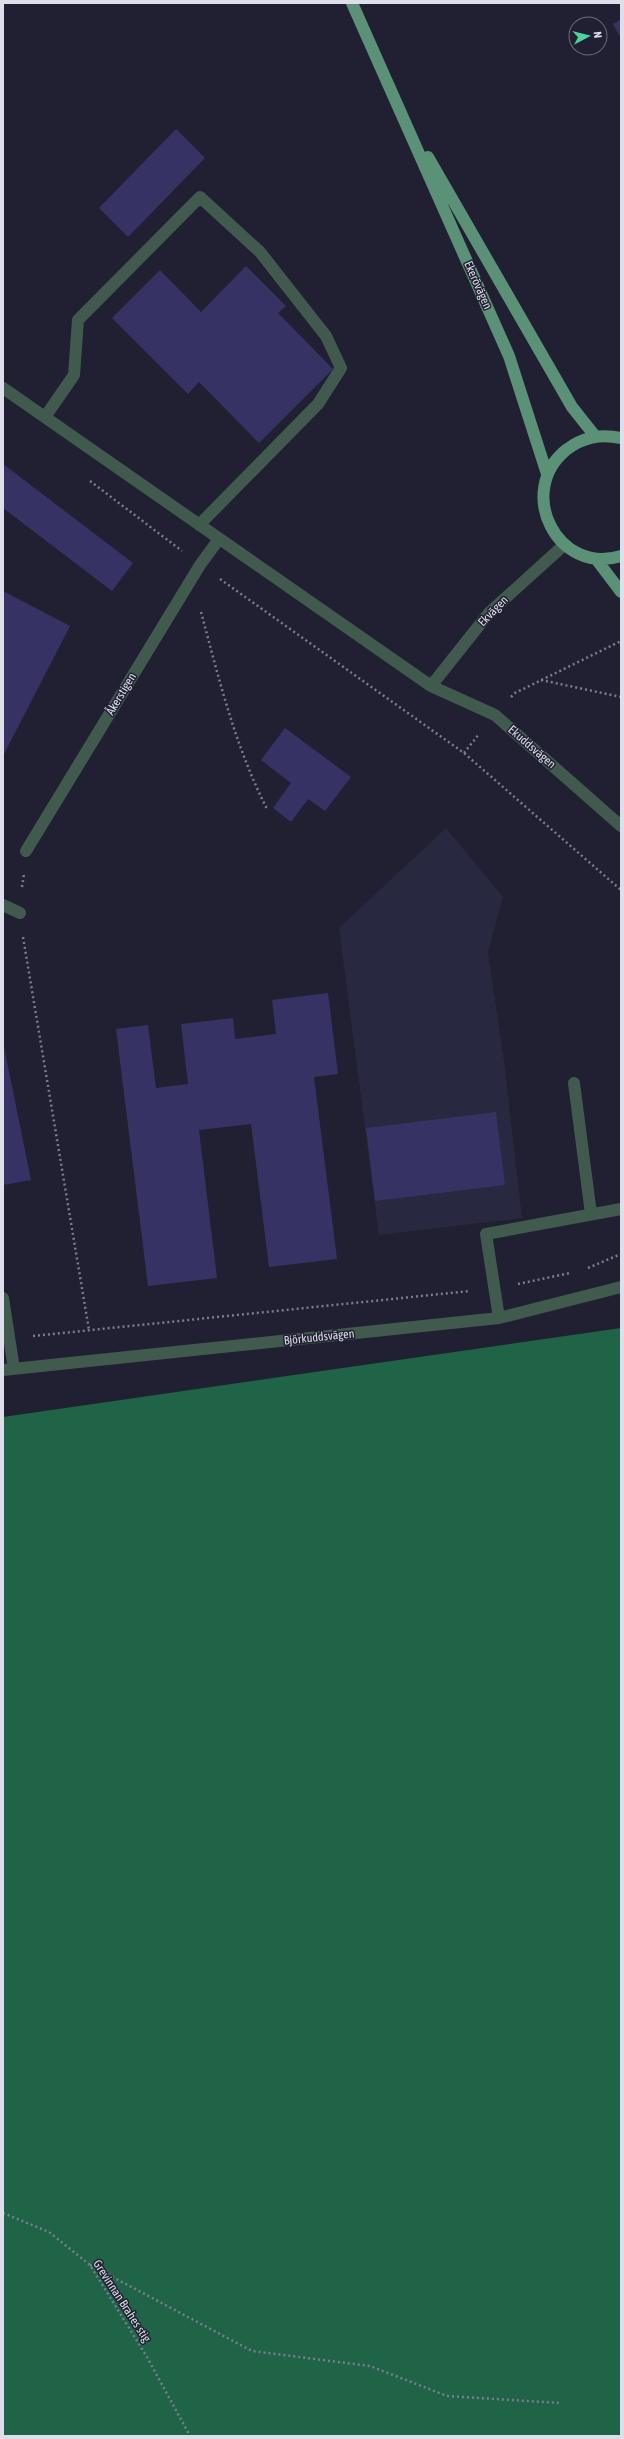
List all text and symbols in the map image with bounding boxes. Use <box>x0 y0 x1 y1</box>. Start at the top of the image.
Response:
north arrow <box>568 16 608 56</box>
text: N <box>592 31 604 39</box>
street label: Ekerövägen <box>461 259 495 311</box>
street label: Ekvägen <box>475 593 511 629</box>
street label: Åkerstigen <box>103 670 139 718</box>
street label: Ekuddsvägen <box>505 723 559 771</box>
street label: Björkuddsvägen <box>283 1326 355 1348</box>
street label: Grevinnan Brahes stig <box>90 2257 154 2345</box>

